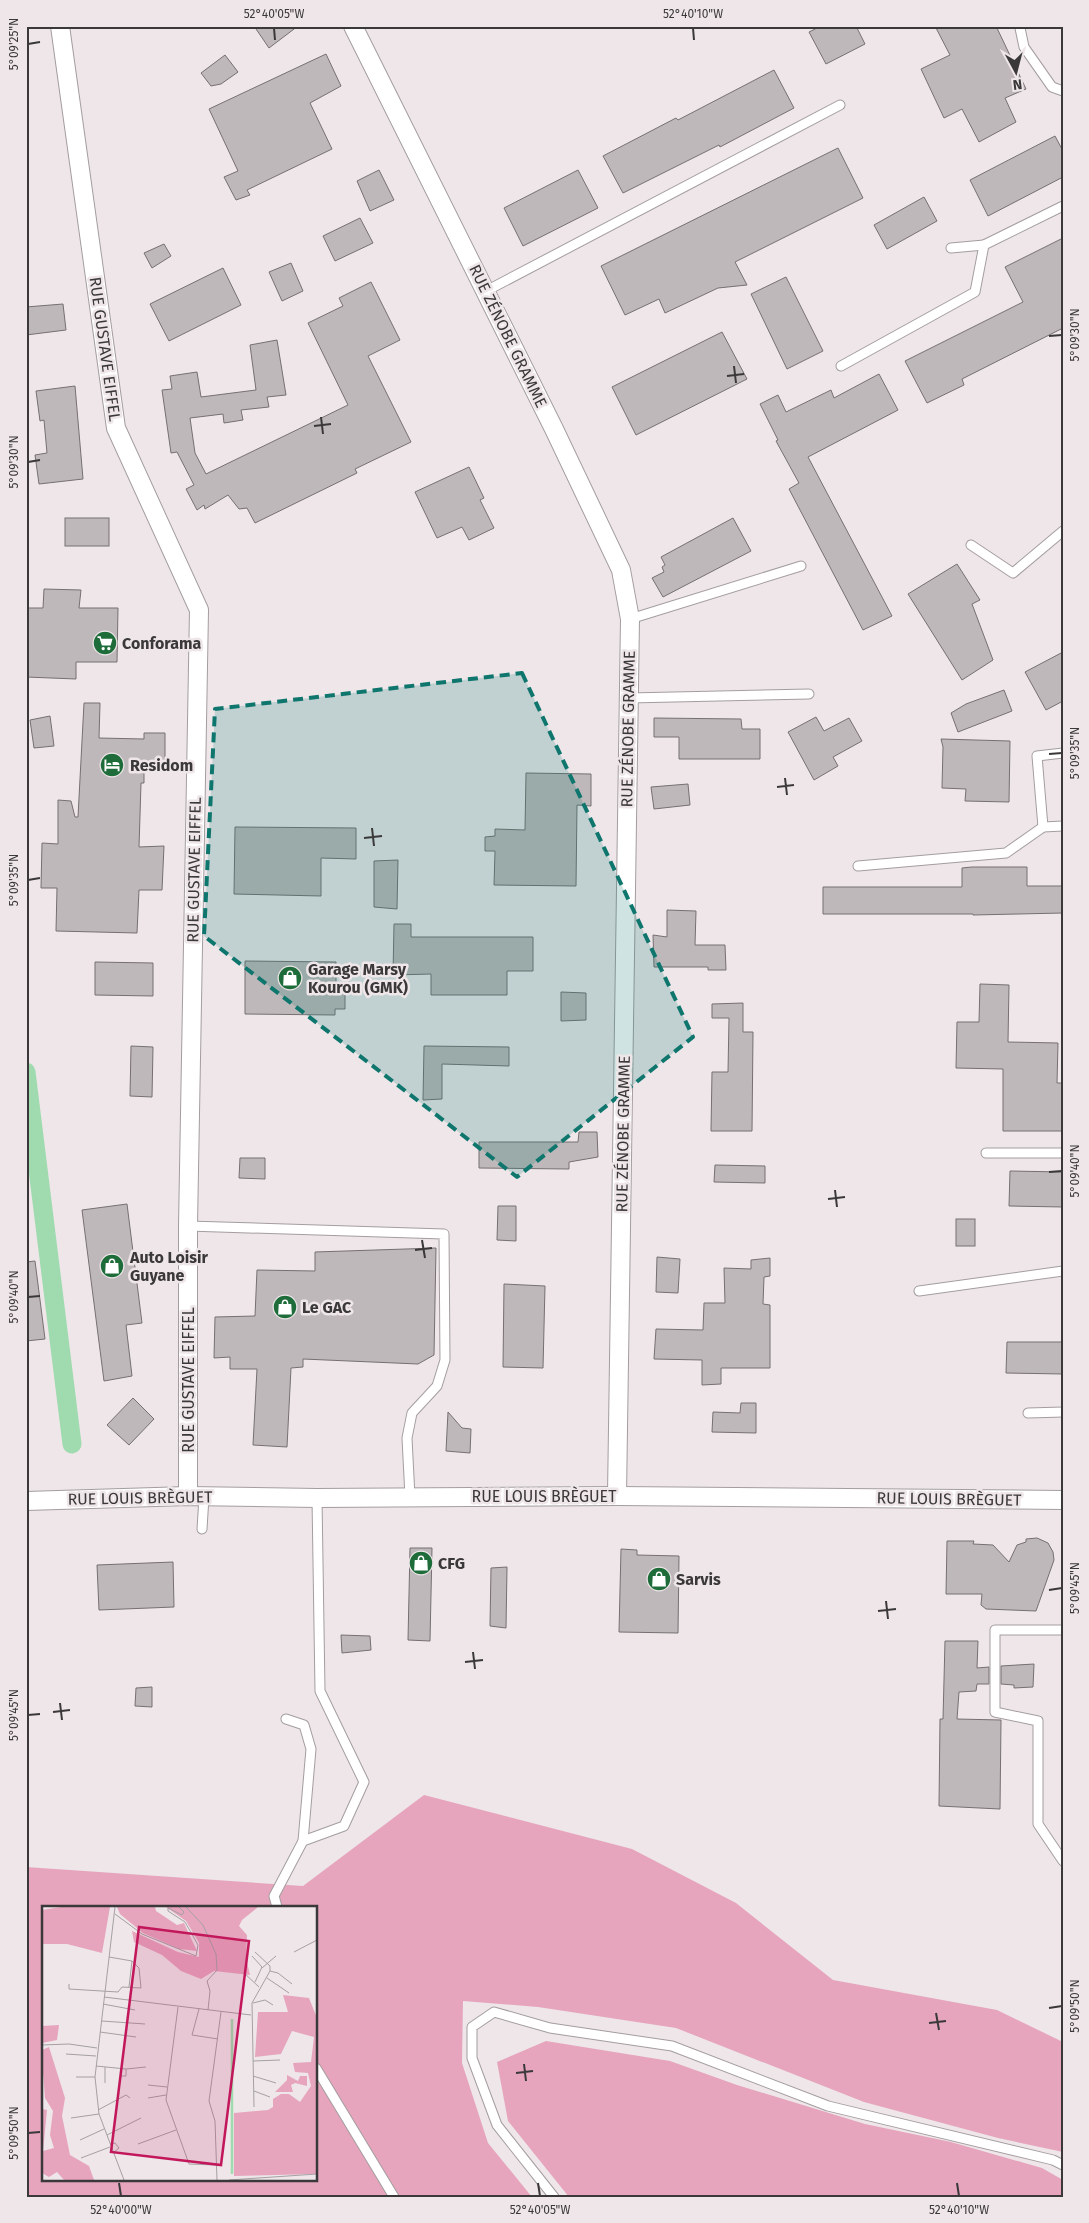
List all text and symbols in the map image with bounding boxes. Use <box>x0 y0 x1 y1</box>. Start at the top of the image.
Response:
text: 52°40'05"W <box>244 7 304 21</box>
text: 52°40'10"W <box>663 7 723 21</box>
text: 5°09'25"N <box>7 18 21 70</box>
north arrow <box>992 48 1042 98</box>
text: N <box>1012 75 1023 93</box>
street label: RUE ZÉNOBE GRAMME <box>465 261 552 411</box>
street label: RUE GUSTAVE EIFFEL <box>85 276 125 422</box>
text: 5°09'30"N <box>1068 308 1082 362</box>
text: 5°09'30"N <box>7 435 21 489</box>
supermarket icon: Conforama <box>92 630 118 656</box>
place label: Conforama <box>122 634 201 653</box>
street label: RUE ZÉNOBE GRAMME <box>616 650 639 808</box>
text: 5°09'35"N <box>1068 727 1082 779</box>
hotel icon: Residom <box>99 752 125 778</box>
place label: Residom <box>130 756 193 775</box>
street label: RUE GUSTAVE EIFFEL <box>183 797 205 943</box>
text: 5°09'35"N <box>7 854 21 906</box>
place label: Garage Marsy Kourou (GMK) <box>308 960 408 997</box>
shop icon: Garage Marsy Kourou (GMK) <box>277 965 303 991</box>
street label: RUE ZÉNOBE GRAMME <box>611 1055 634 1213</box>
text: 5°09'40"N <box>1068 1144 1082 1198</box>
place label: Auto Loisir Guyane <box>129 1248 209 1285</box>
shop icon: Auto Loisir Guyane <box>99 1253 125 1279</box>
text: 5°09'40"N <box>7 1270 21 1324</box>
shop icon: Le GAC <box>272 1294 298 1320</box>
place label: Le GAC <box>302 1298 352 1317</box>
street label: RUE GUSTAVE EIFFEL <box>179 1307 198 1453</box>
street label: RUE LOUIS BRÈGUET <box>67 1486 213 1509</box>
street label: RUE LOUIS BRÈGUET <box>472 1486 617 1506</box>
street label: RUE LOUIS BRÈGUET <box>876 1487 1022 1510</box>
shop icon: CFG <box>408 1550 434 1576</box>
place label: CFG <box>438 1554 465 1573</box>
text: 5°09'45"N <box>1068 1562 1082 1614</box>
shop icon: Sarvis <box>646 1566 672 1592</box>
place label: Sarvis <box>676 1570 721 1589</box>
text: 5°09'45"N <box>7 1689 21 1741</box>
inset map <box>42 1906 318 2180</box>
text: 5°09'50"N <box>1068 1979 1082 2033</box>
text: 5°09'50"N <box>7 2106 21 2160</box>
text: 52°40'00"W <box>90 2203 152 2217</box>
text: 52°40'05"W <box>510 2203 570 2217</box>
text: 52°40'10"W <box>929 2203 989 2217</box>

